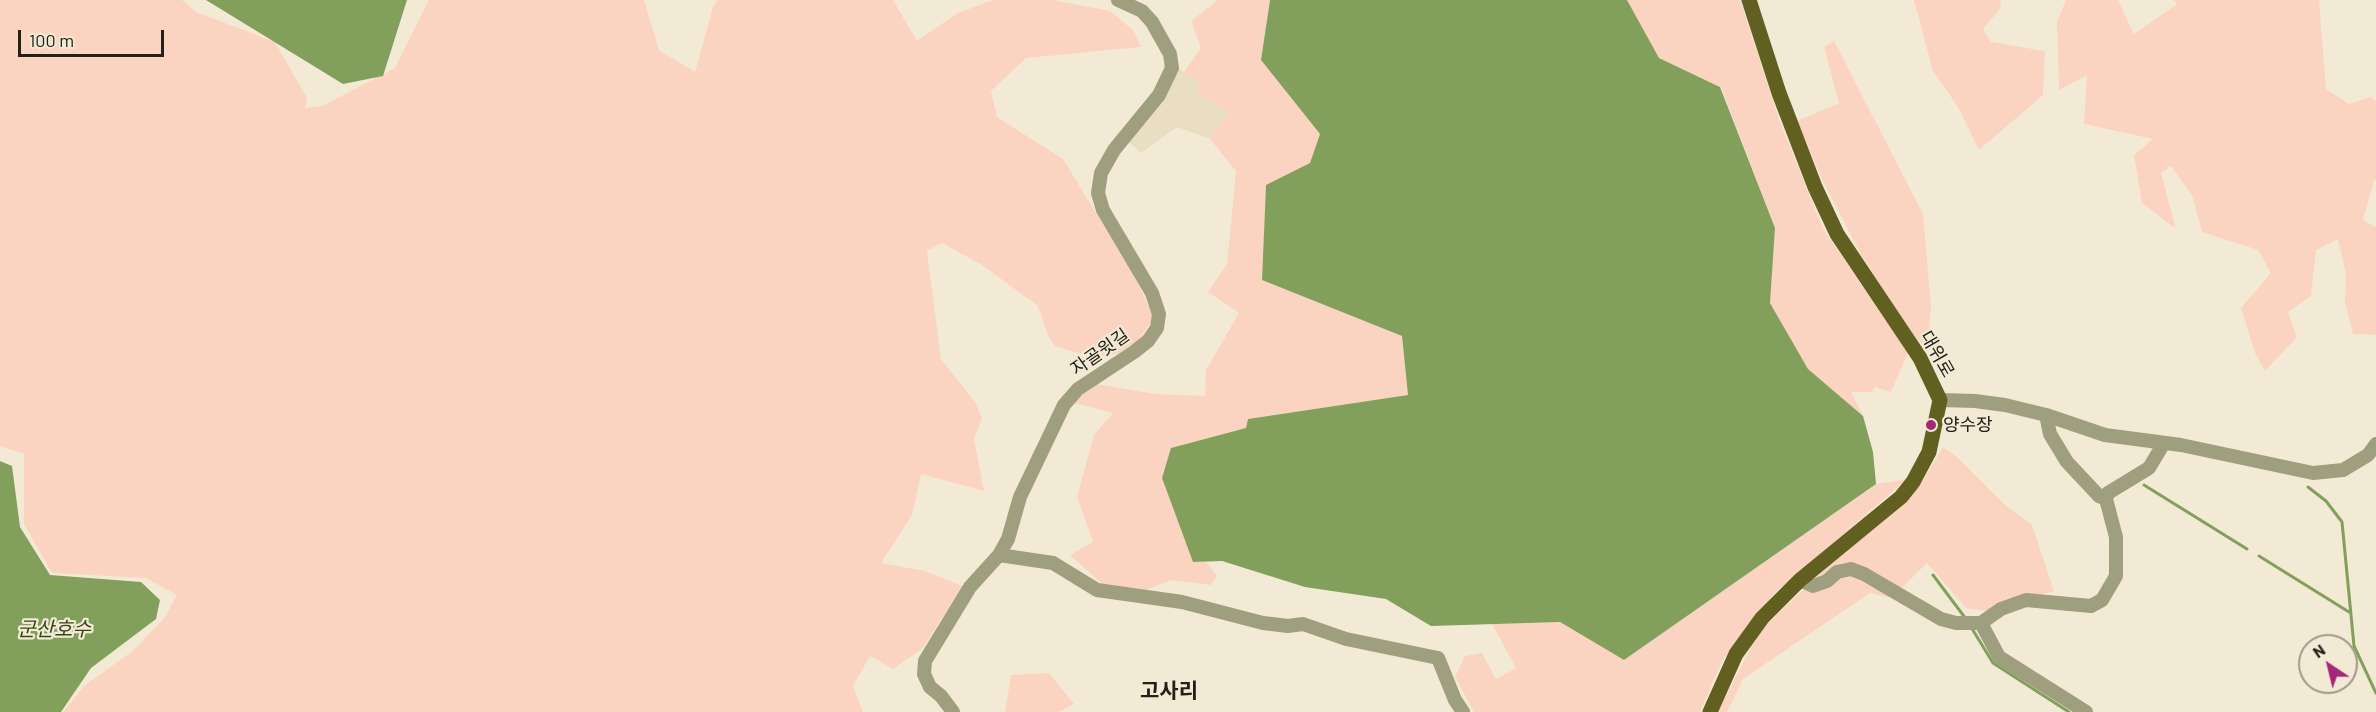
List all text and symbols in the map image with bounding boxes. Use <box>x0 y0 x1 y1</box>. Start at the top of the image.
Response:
scale bar <box>21 18 166 56</box>
text: 100 m <box>29 29 74 51</box>
street label: 자골윗길 <box>1067 324 1133 380</box>
street label: 대위로 <box>1915 327 1959 381</box>
place label: 양수장 <box>1943 414 1993 436</box>
marker: 양수장 <box>1924 418 1938 432</box>
water label: 군산호수 <box>17 617 91 641</box>
north arrow <box>2298 634 2358 694</box>
text: N <box>2309 640 2328 661</box>
district label: 고사리 <box>1140 678 1198 704</box>

